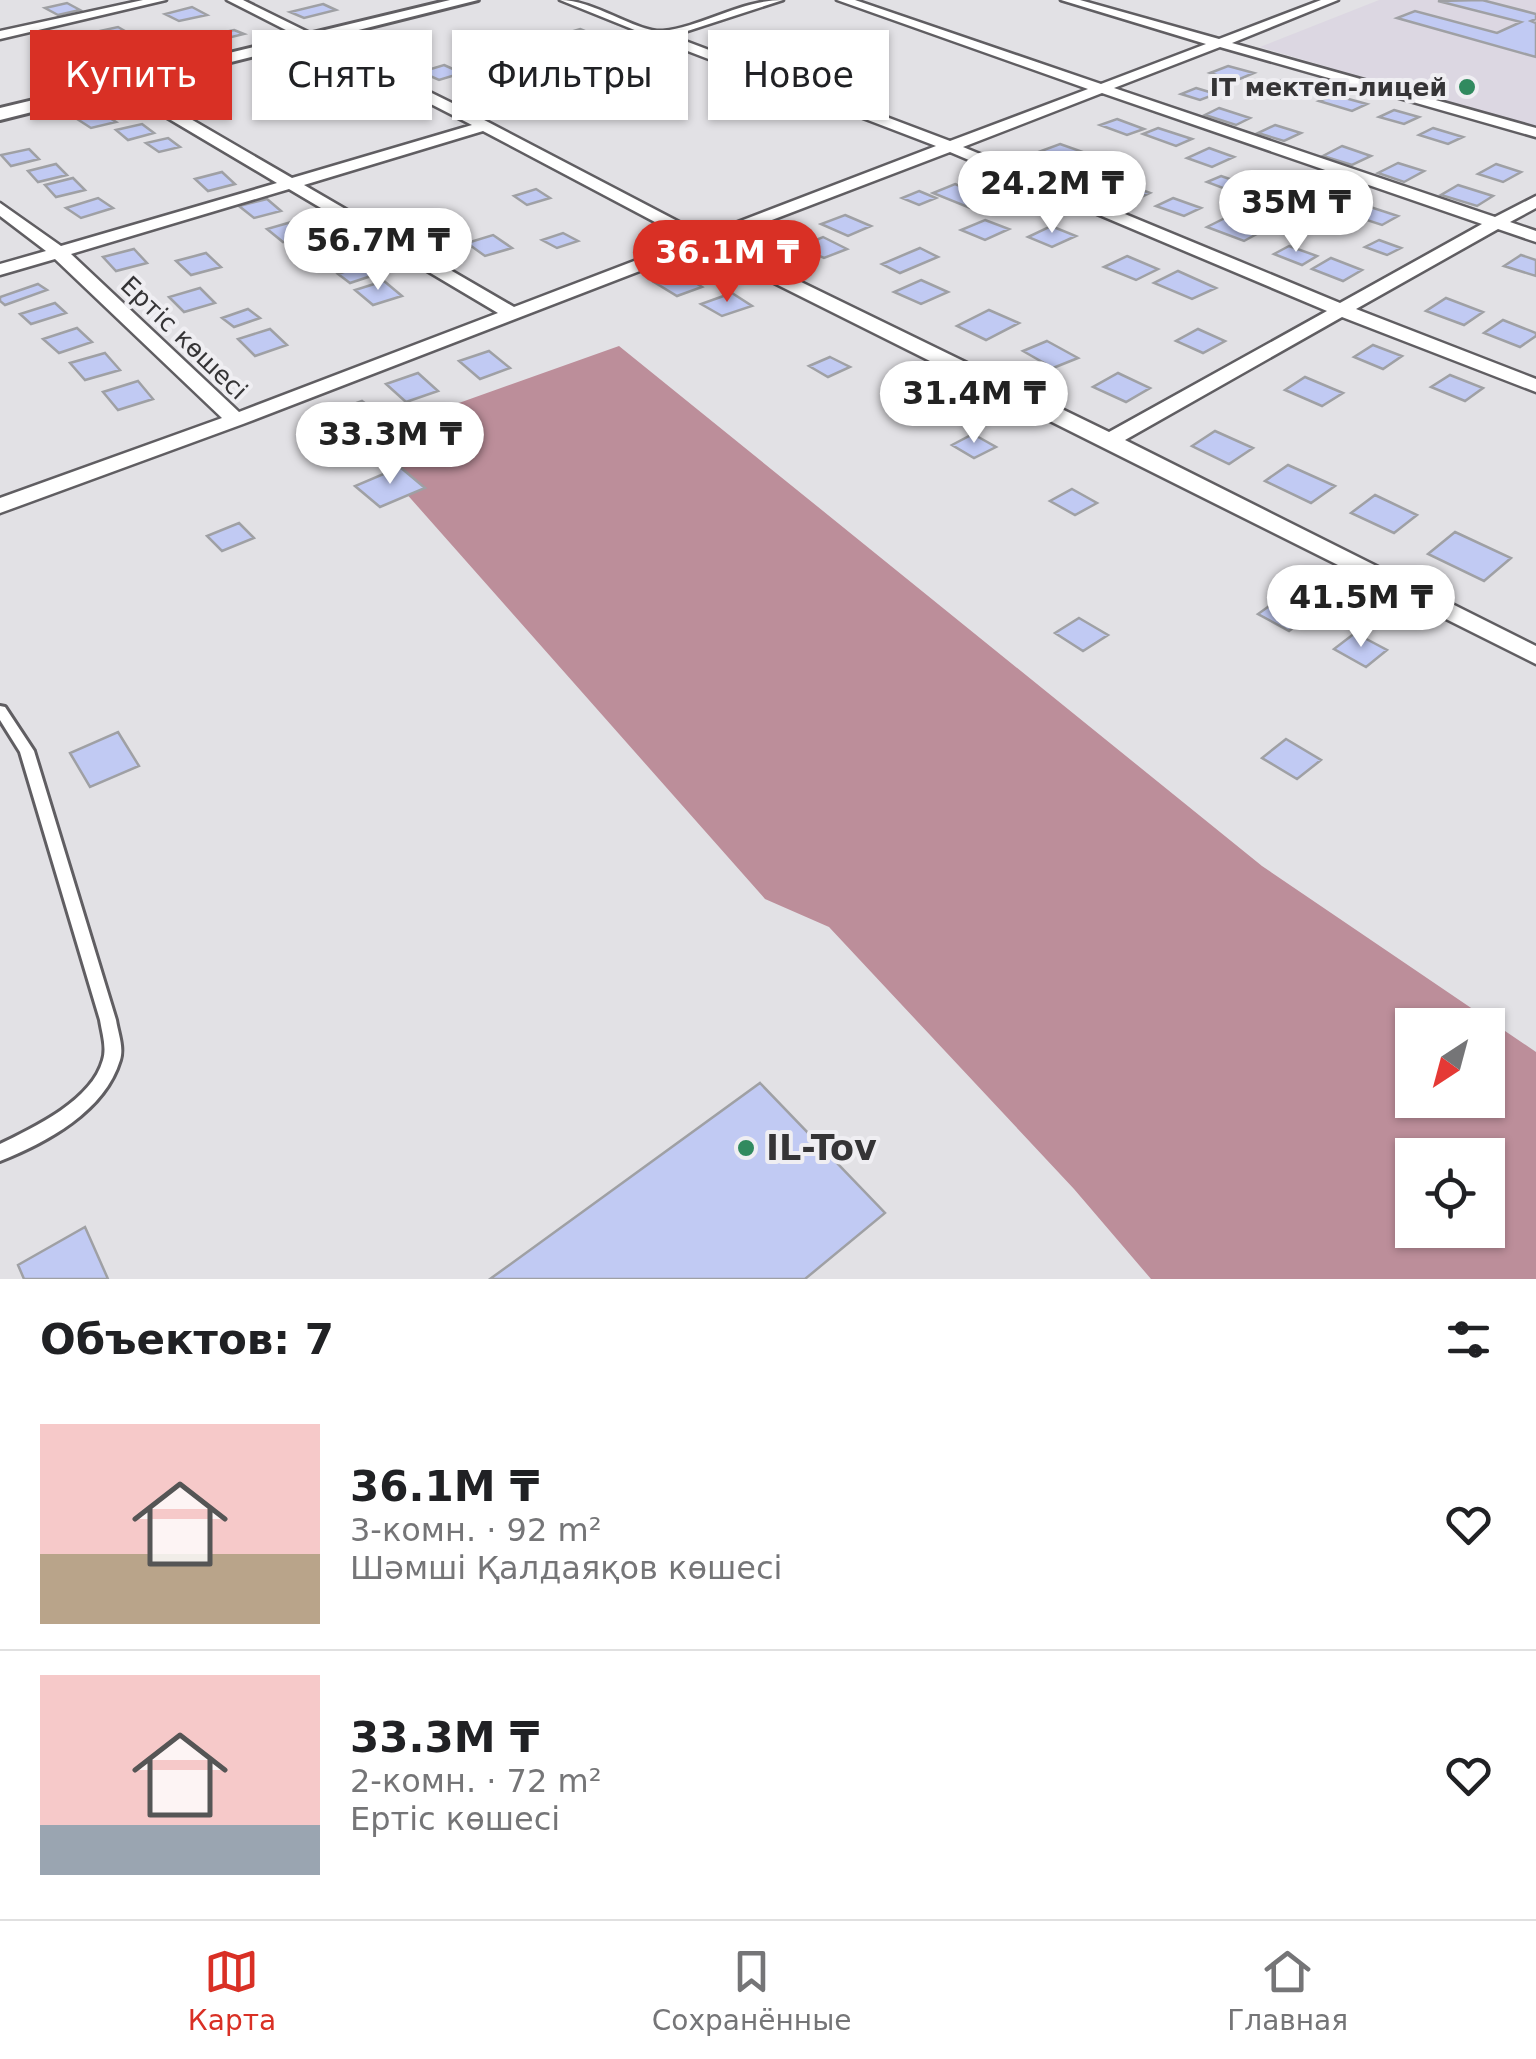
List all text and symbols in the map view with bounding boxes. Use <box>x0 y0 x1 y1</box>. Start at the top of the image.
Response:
chip: Купить <box>30 30 232 120</box>
chip: Снять <box>252 30 432 120</box>
chip: Фильтры <box>452 30 688 120</box>
chip: Новое <box>708 30 889 120</box>
place label: IT мектеп-лицей <box>1210 73 1447 102</box>
marker: IT мектеп-лицей <box>1456 76 1478 98</box>
pin: 24.2M ₸ <box>960 151 1144 236</box>
text: 24.2M ₸ <box>980 164 1124 202</box>
pin: 35M ₸ <box>1226 170 1366 255</box>
text: 35M ₸ <box>1241 183 1351 221</box>
pin: 56.7M ₸ <box>286 208 470 293</box>
pin: 36.1M ₸ <box>635 220 819 305</box>
text: 56.7M ₸ <box>306 221 450 259</box>
text: 36.1M ₸ <box>655 233 799 271</box>
street label: Ертіс көшесі <box>115 271 253 405</box>
pin: 31.4M ₸ <box>882 361 1066 446</box>
text: 31.4M ₸ <box>902 374 1046 412</box>
pin: 33.3M ₸ <box>298 402 482 487</box>
text: 33.3M ₸ <box>318 415 462 453</box>
pin: 41.5M ₸ <box>1269 565 1453 650</box>
text: 41.5M ₸ <box>1289 578 1433 616</box>
north arrow <box>1395 1008 1505 1118</box>
map controls <box>1395 1008 1505 1248</box>
place label: IL-Tov <box>766 1128 877 1168</box>
marker: IL-Tov <box>735 1137 757 1159</box>
button: locate <box>1395 1138 1505 1248</box>
icon: filters <box>1441 1312 1496 1367</box>
text: Объектов: 7 <box>40 1315 334 1364</box>
text: 36.1M ₸ <box>350 1462 539 1511</box>
icon: home <box>120 1464 240 1584</box>
icon: heart <box>1441 1497 1496 1552</box>
text: 3-комн. · 92 m² <box>350 1511 601 1549</box>
text: Шәмші Қалдаяқов көшесі <box>350 1549 782 1587</box>
text: 33.3M ₸ <box>350 1713 539 1762</box>
icon: home <box>120 1715 240 1835</box>
icon: heart <box>1441 1748 1496 1803</box>
text: 2-комн. · 72 m² <box>350 1762 601 1800</box>
text: Ертіс көшесі <box>350 1800 560 1838</box>
tab: Карта <box>188 1944 276 2037</box>
tab: Сохранённые <box>652 1944 851 2037</box>
tab: Главная <box>1227 1944 1348 2037</box>

